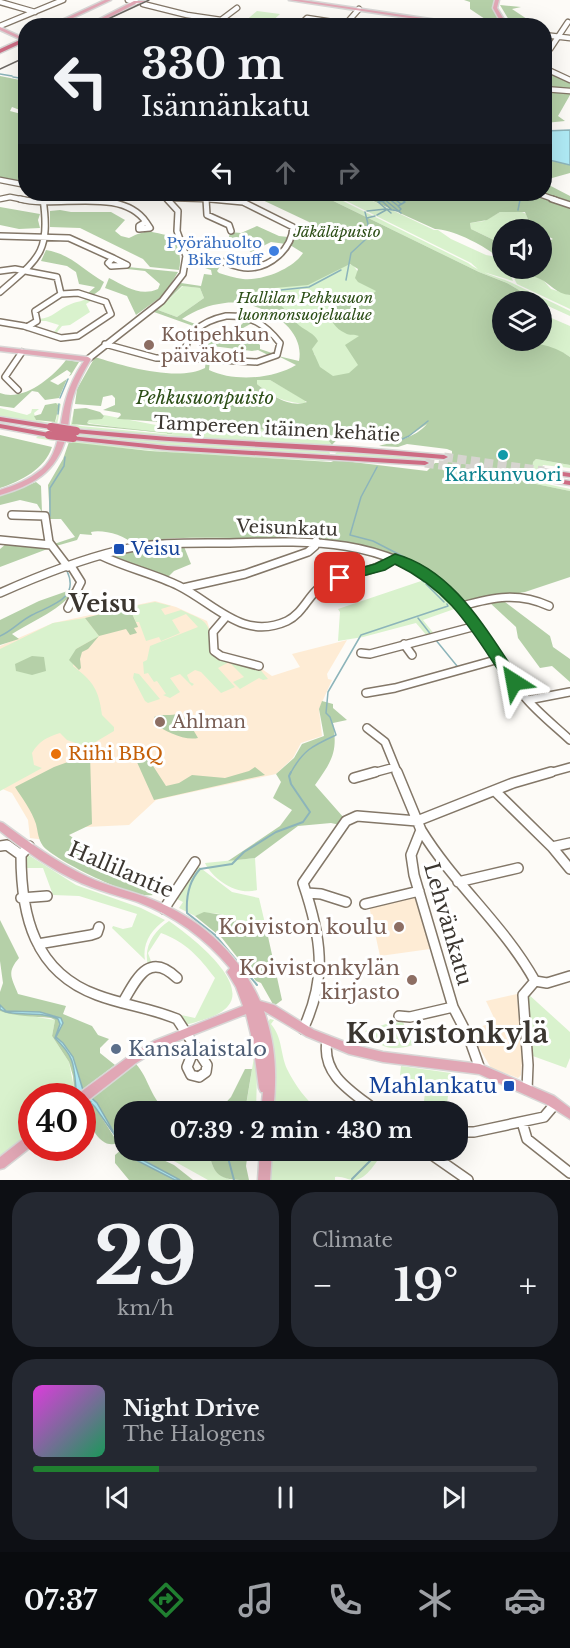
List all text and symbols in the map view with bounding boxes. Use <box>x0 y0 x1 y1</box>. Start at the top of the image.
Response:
text: 330 m <box>141 38 284 90</box>
icon: left <box>42 42 120 120</box>
text: Isännänkatu <box>141 90 310 123</box>
icon: left <box>206 156 239 189</box>
icon: ahead <box>269 156 302 189</box>
icon: right <box>332 156 365 189</box>
map controls <box>492 219 552 351</box>
button: sound <box>492 219 552 279</box>
park label: Jäkäläpuisto <box>292 222 381 241</box>
place label: Pyörähuolto Bike Stuff <box>167 233 264 269</box>
marker: Pyörähuolto Bike Stuff <box>267 244 281 258</box>
park label: Hallilan Pehkusuon luonnonsuojelualue <box>236 288 373 324</box>
button: layers <box>492 291 552 351</box>
place label: Kotipehkun päiväkoti <box>161 324 270 367</box>
marker: Kotipehkun päiväkoti <box>142 338 156 352</box>
park label: Pehkusuonpuisto <box>135 387 274 409</box>
street label: Tampereen itäinen kehätie <box>153 412 401 446</box>
marker: Karkunvuori <box>496 448 510 462</box>
place label: Karkunvuori <box>444 464 562 486</box>
street label: Veisunkatu <box>235 515 338 541</box>
place label: Veisu <box>130 538 180 560</box>
marker: Veisu <box>112 542 126 556</box>
pin <box>314 552 365 603</box>
icon: arrive <box>323 561 356 594</box>
district label: Veisu <box>68 589 137 618</box>
position arrow <box>482 650 546 714</box>
place label: Ahlman <box>171 711 246 733</box>
marker: Ahlman <box>153 715 167 729</box>
place label: Riihi BBQ <box>68 743 163 765</box>
marker: Riihi BBQ <box>49 747 63 761</box>
street label: Hallilantie <box>64 836 178 904</box>
street label: Lehvänkatu <box>418 860 478 988</box>
place label: Koiviston koulu <box>218 914 387 940</box>
marker: Koiviston koulu <box>392 920 406 934</box>
place label: Koivistonkylän kirjasto <box>239 955 400 1005</box>
marker: Koivistonkylän kirjasto <box>405 973 419 987</box>
district label: Koivistonkylä <box>345 1016 549 1051</box>
place label: Kansalaistalo <box>128 1036 267 1062</box>
marker: Kansalaistalo <box>109 1042 123 1056</box>
place label: Mahlankatu <box>369 1073 497 1099</box>
marker: Mahlankatu <box>502 1079 516 1093</box>
speed limit sign: 40 <box>18 1083 96 1161</box>
text: 07:39 · 2 min · 430 m <box>170 1117 412 1144</box>
text: 29 <box>94 1208 197 1305</box>
text: Climate <box>312 1228 393 1252</box>
text: 19° <box>393 1257 458 1313</box>
text: − <box>312 1265 333 1306</box>
text: + <box>519 1265 537 1306</box>
text: km/h <box>117 1296 174 1320</box>
text: Night Drive <box>123 1395 260 1422</box>
text: The Halogens <box>123 1422 265 1446</box>
icon: previous <box>101 1481 134 1514</box>
icon: pause <box>269 1481 302 1514</box>
icon: next <box>437 1481 470 1514</box>
icon: directions <box>145 1579 187 1621</box>
icon: music <box>235 1579 277 1621</box>
icon: phone <box>324 1579 366 1621</box>
icon: climate <box>414 1579 456 1621</box>
icon: car <box>504 1579 546 1621</box>
text: 07:37 <box>24 1584 97 1617</box>

